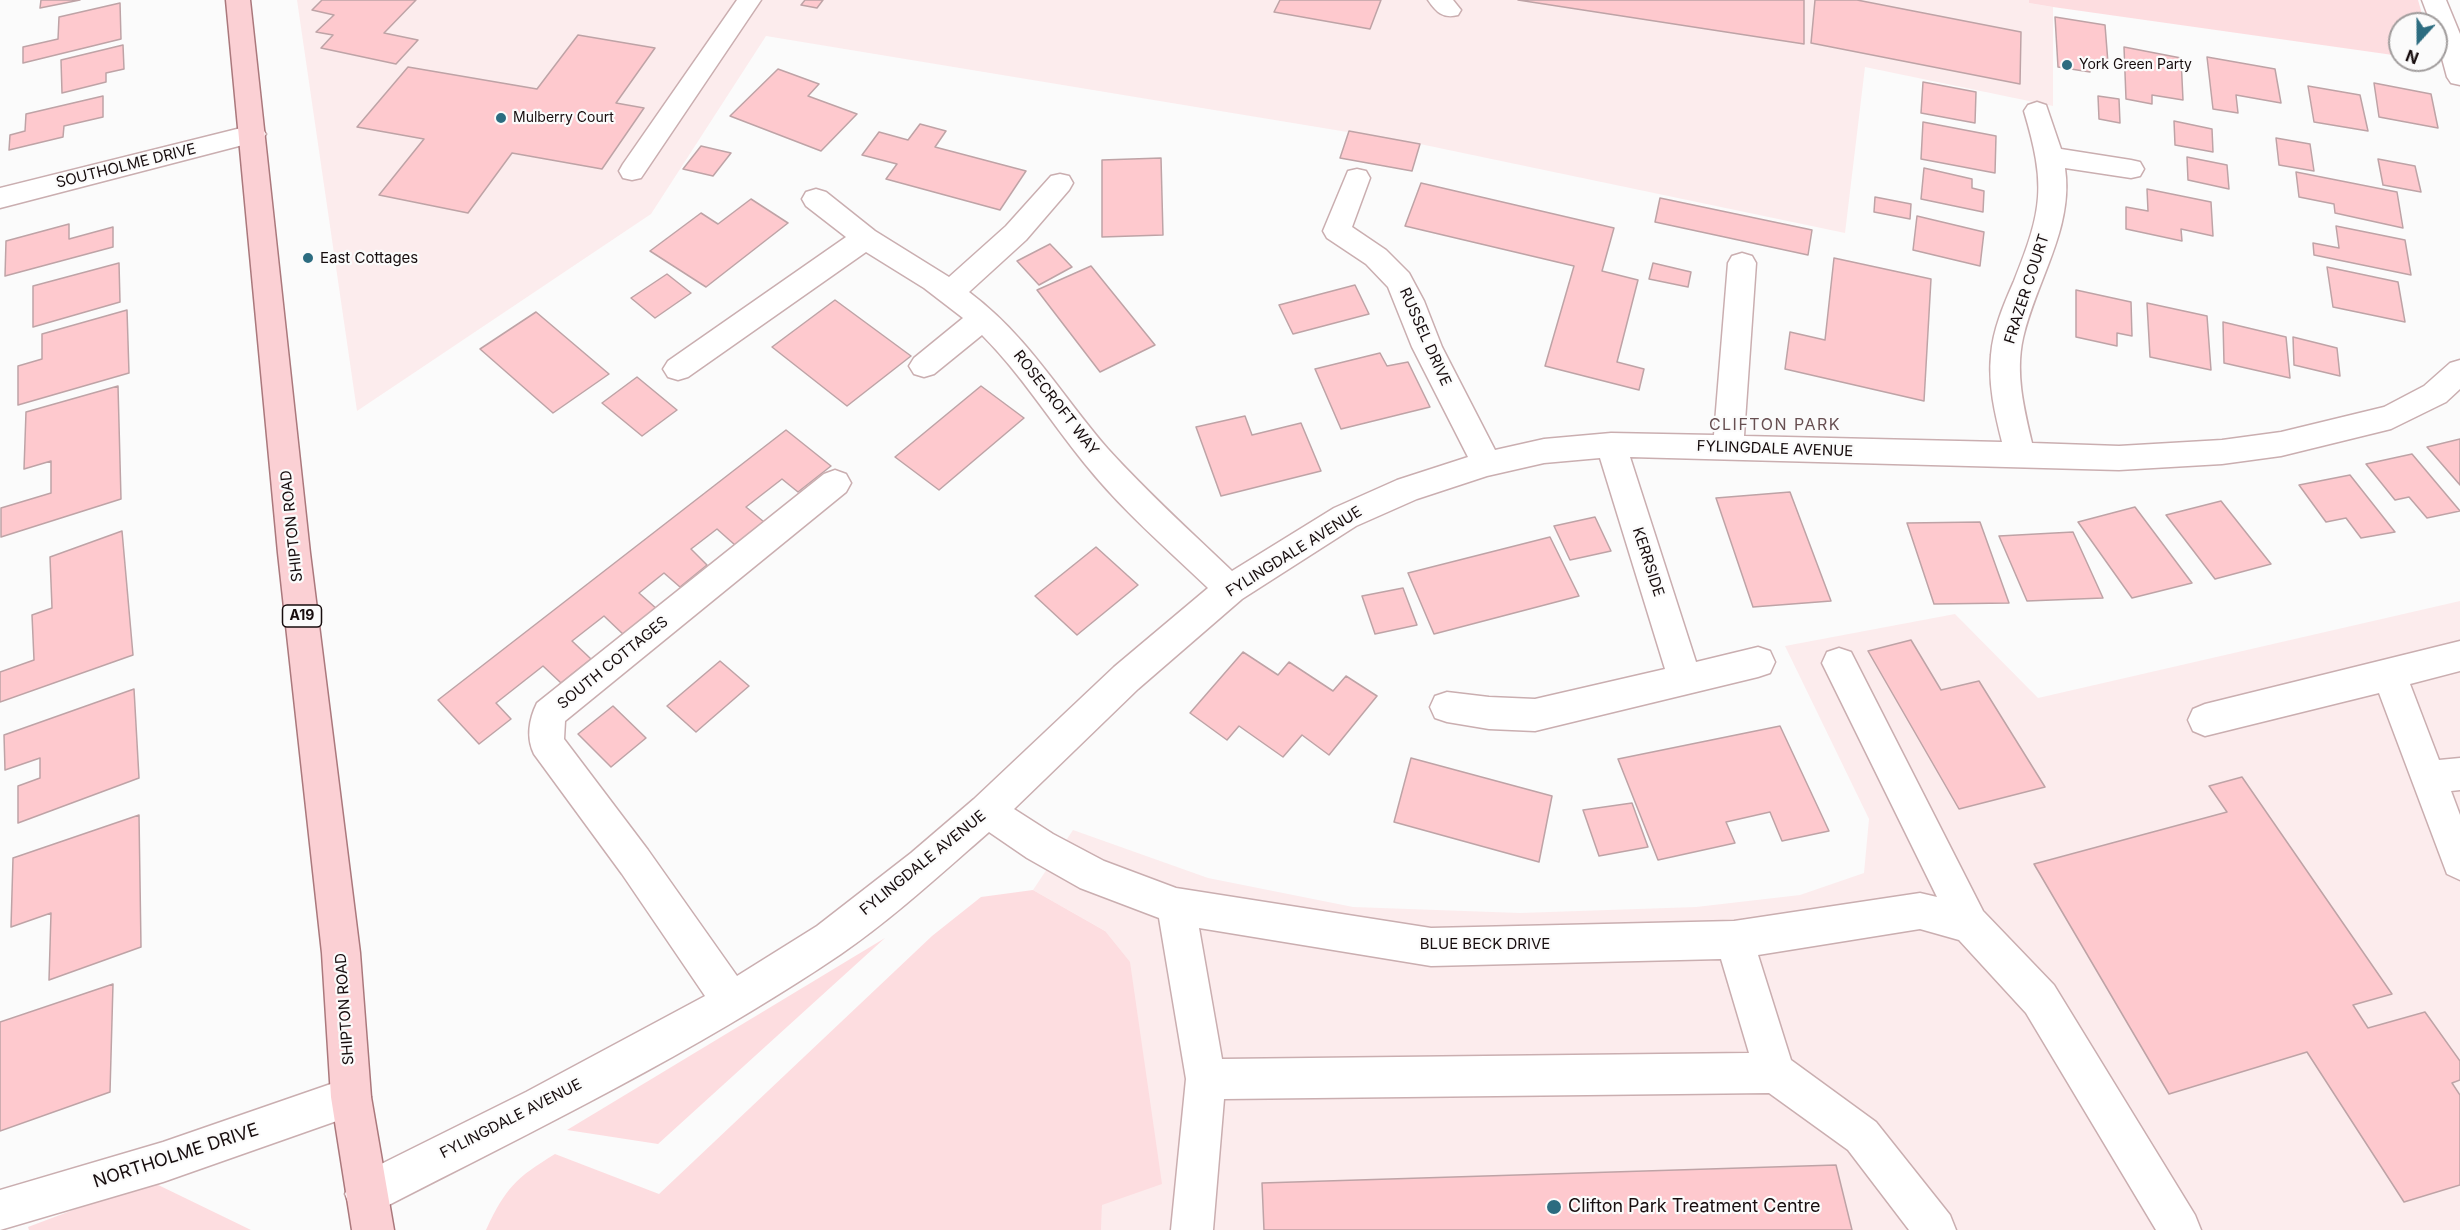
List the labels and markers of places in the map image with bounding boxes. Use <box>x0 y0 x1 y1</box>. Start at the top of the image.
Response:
place label: York Green Party <box>2079 57 2192 73</box>
marker: York Green Party <box>2060 58 2074 72</box>
place label: Mulberry Court <box>513 110 614 126</box>
marker: Mulberry Court <box>494 111 508 125</box>
place label: East Cottages <box>320 249 418 267</box>
marker: East Cottages <box>301 251 315 265</box>
place label: Clifton Park Treatment Centre <box>1568 1196 1820 1218</box>
marker: Clifton Park Treatment Centre <box>1545 1198 1563 1216</box>

